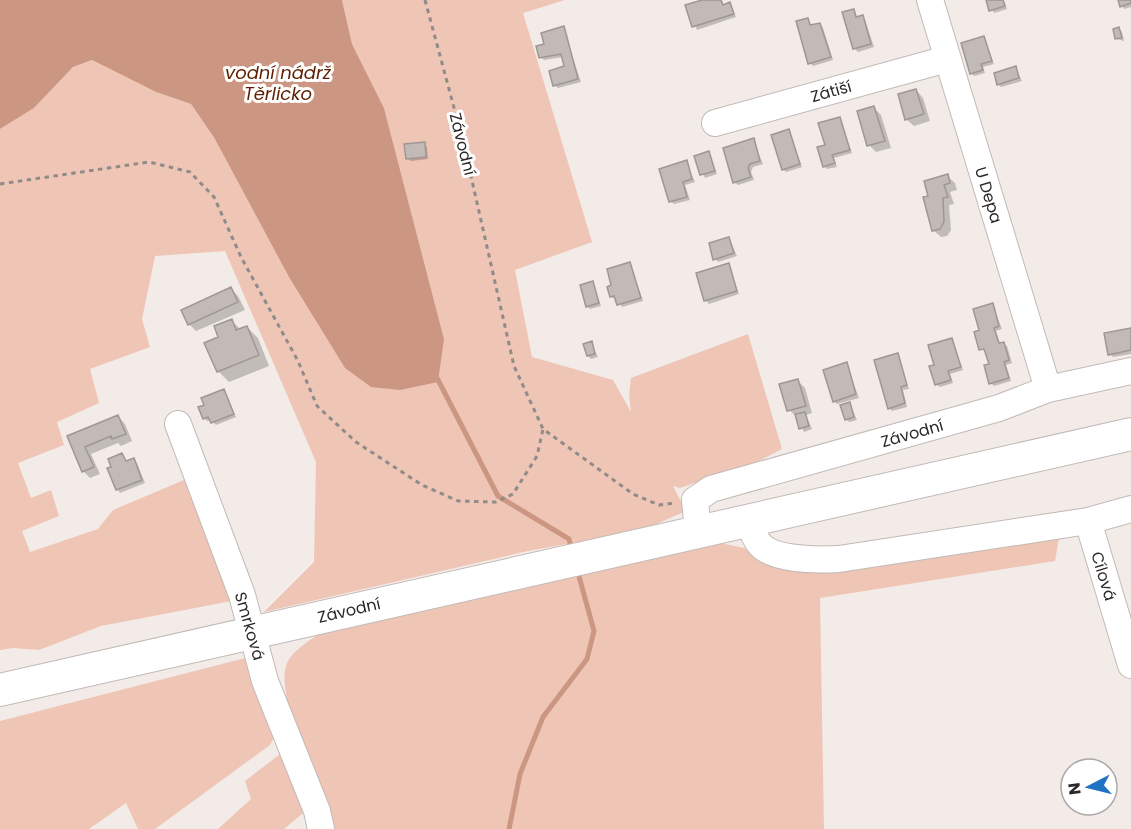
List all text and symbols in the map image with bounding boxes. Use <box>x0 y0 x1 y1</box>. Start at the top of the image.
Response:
water label: vodní nádrž Těrlicko <box>225 60 332 106</box>
street label: Zátiší <box>808 75 854 108</box>
street label: Závodní <box>444 110 481 178</box>
street label: U Depa <box>969 164 1008 226</box>
street label: Závodní <box>878 414 946 453</box>
street label: Cílová <box>1085 549 1122 604</box>
street label: Smrková <box>229 589 270 663</box>
street label: Závodní <box>315 592 383 629</box>
north arrow <box>1059 757 1119 817</box>
text: N <box>1062 781 1087 796</box>

